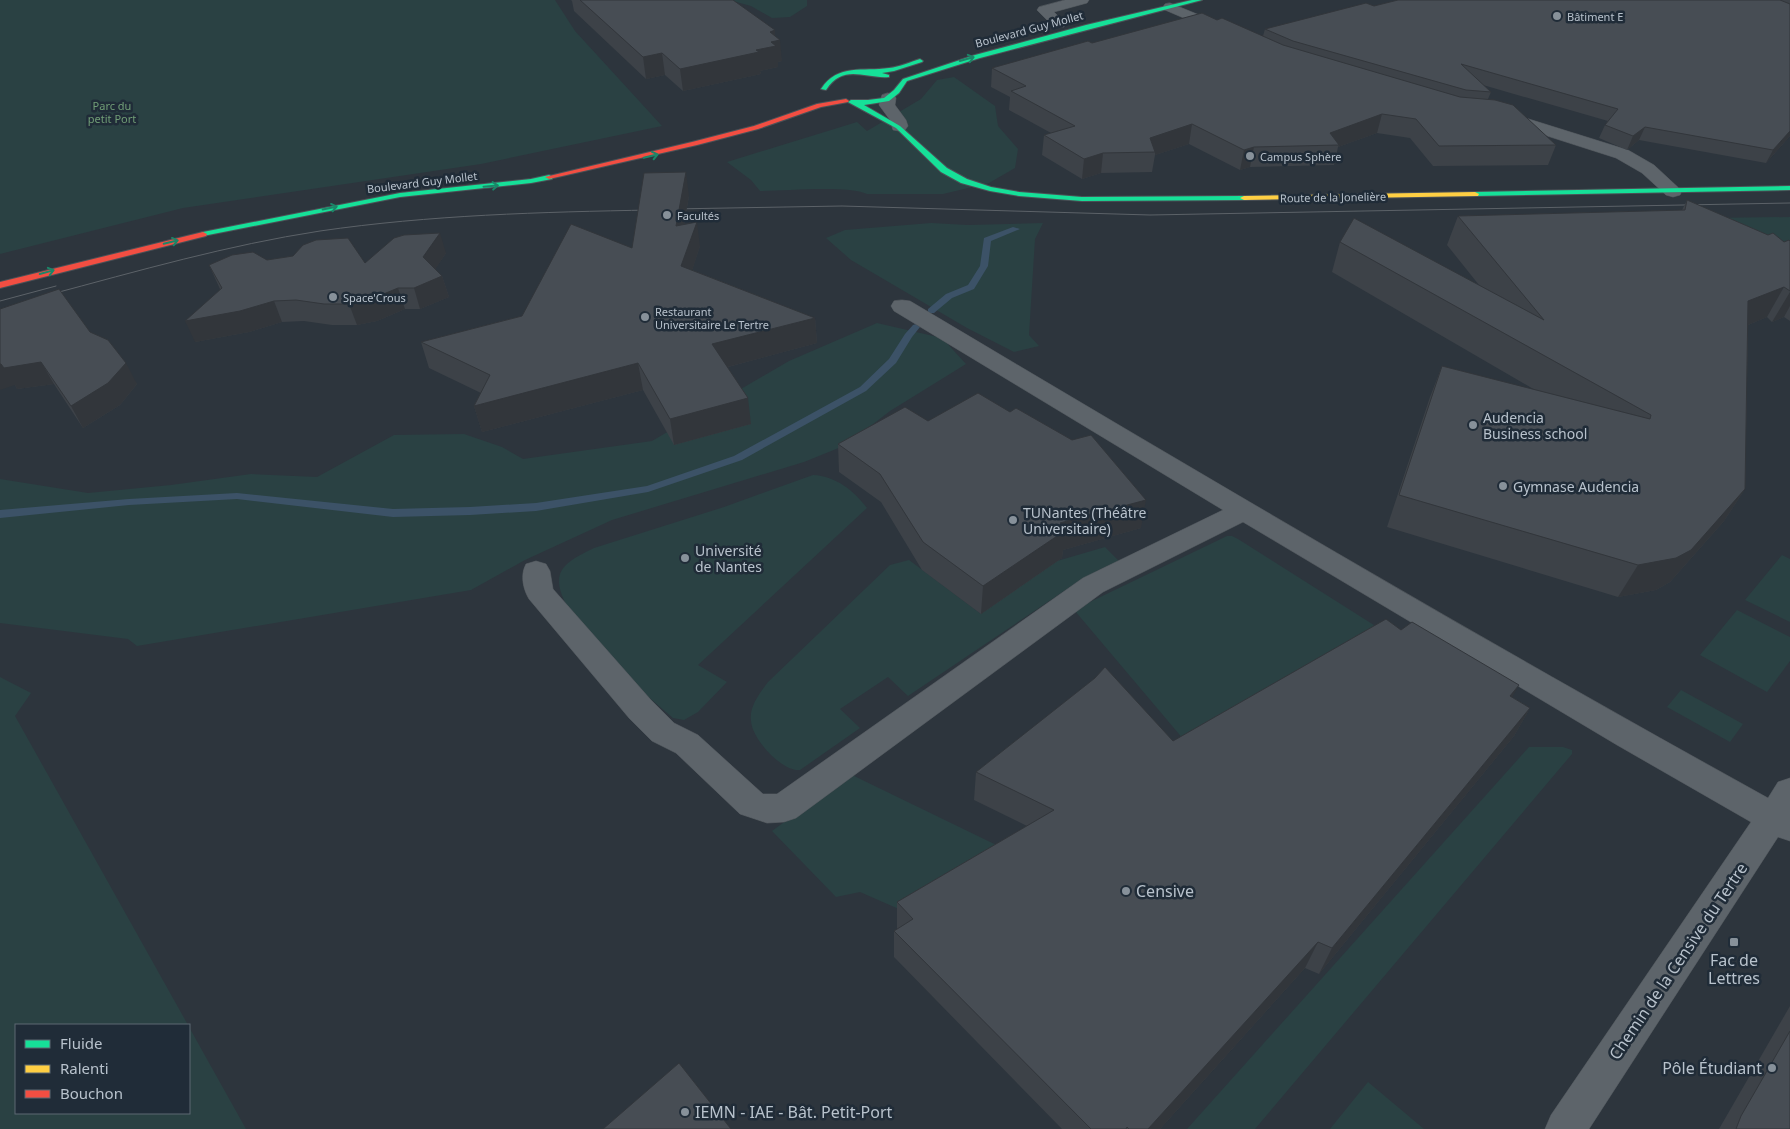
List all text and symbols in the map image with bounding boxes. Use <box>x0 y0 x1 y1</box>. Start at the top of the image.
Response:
street label: Boulevard Guy Mollet <box>974 7 1085 51</box>
place label: Bâtiment E <box>1567 9 1623 24</box>
marker: Bâtiment E <box>1551 10 1563 22</box>
one-way arrow <box>959 54 975 64</box>
park label: Parc du petit Port <box>88 98 136 126</box>
place label: Campus Sphère <box>1260 149 1341 164</box>
marker: Campus Sphère <box>1244 150 1256 162</box>
one-way arrow <box>642 151 658 160</box>
street label: Boulevard Guy Mollet <box>366 168 478 196</box>
one-way arrow <box>483 181 499 191</box>
street label: Route de la Jonelière <box>1280 189 1386 205</box>
one-way arrow <box>322 203 338 212</box>
place label: Facultés <box>677 208 719 223</box>
marker: Facultés <box>661 209 673 221</box>
one-way arrow <box>163 237 179 246</box>
one-way arrow <box>39 267 55 276</box>
place label: Space'Crous <box>343 290 406 305</box>
marker: Space'Crous <box>327 291 339 303</box>
place label: Restaurant Universitaire Le Tertre <box>655 304 769 332</box>
marker: Restaurant Universitaire Le Tertre <box>639 311 651 323</box>
place label: Audencia Business school <box>1483 408 1587 443</box>
marker: Audencia Business school <box>1467 419 1479 431</box>
place label: Gymnase Audencia <box>1513 477 1639 496</box>
marker: Gymnase Audencia <box>1497 480 1509 492</box>
place label: TUNantes (Théâtre Universitaire) <box>1023 503 1146 538</box>
marker: TUNantes (Théâtre Universitaire) <box>1007 514 1019 526</box>
place label: Université de Nantes <box>695 541 762 576</box>
marker: Université de Nantes <box>679 552 691 564</box>
street label: Chemin de la Censive du Tertre <box>1604 858 1752 1064</box>
place label: Censive <box>1136 880 1194 902</box>
marker: Censive <box>1120 885 1132 897</box>
marker: Fac de Lettres <box>1728 936 1740 948</box>
place label: Fac de Lettres <box>1708 949 1760 989</box>
legend <box>15 1024 190 1114</box>
text: Fluide <box>60 1033 102 1053</box>
place label: Pôle Étudiant <box>1662 1057 1762 1079</box>
text: Ralenti <box>60 1058 109 1078</box>
marker: Pôle Étudiant <box>1766 1062 1778 1074</box>
text: Bouchon <box>60 1083 123 1103</box>
place label: IEMN - IAE - Bât. Petit-Port <box>695 1101 893 1123</box>
marker: IEMN - IAE - Bât. Petit-Port <box>679 1106 691 1118</box>

